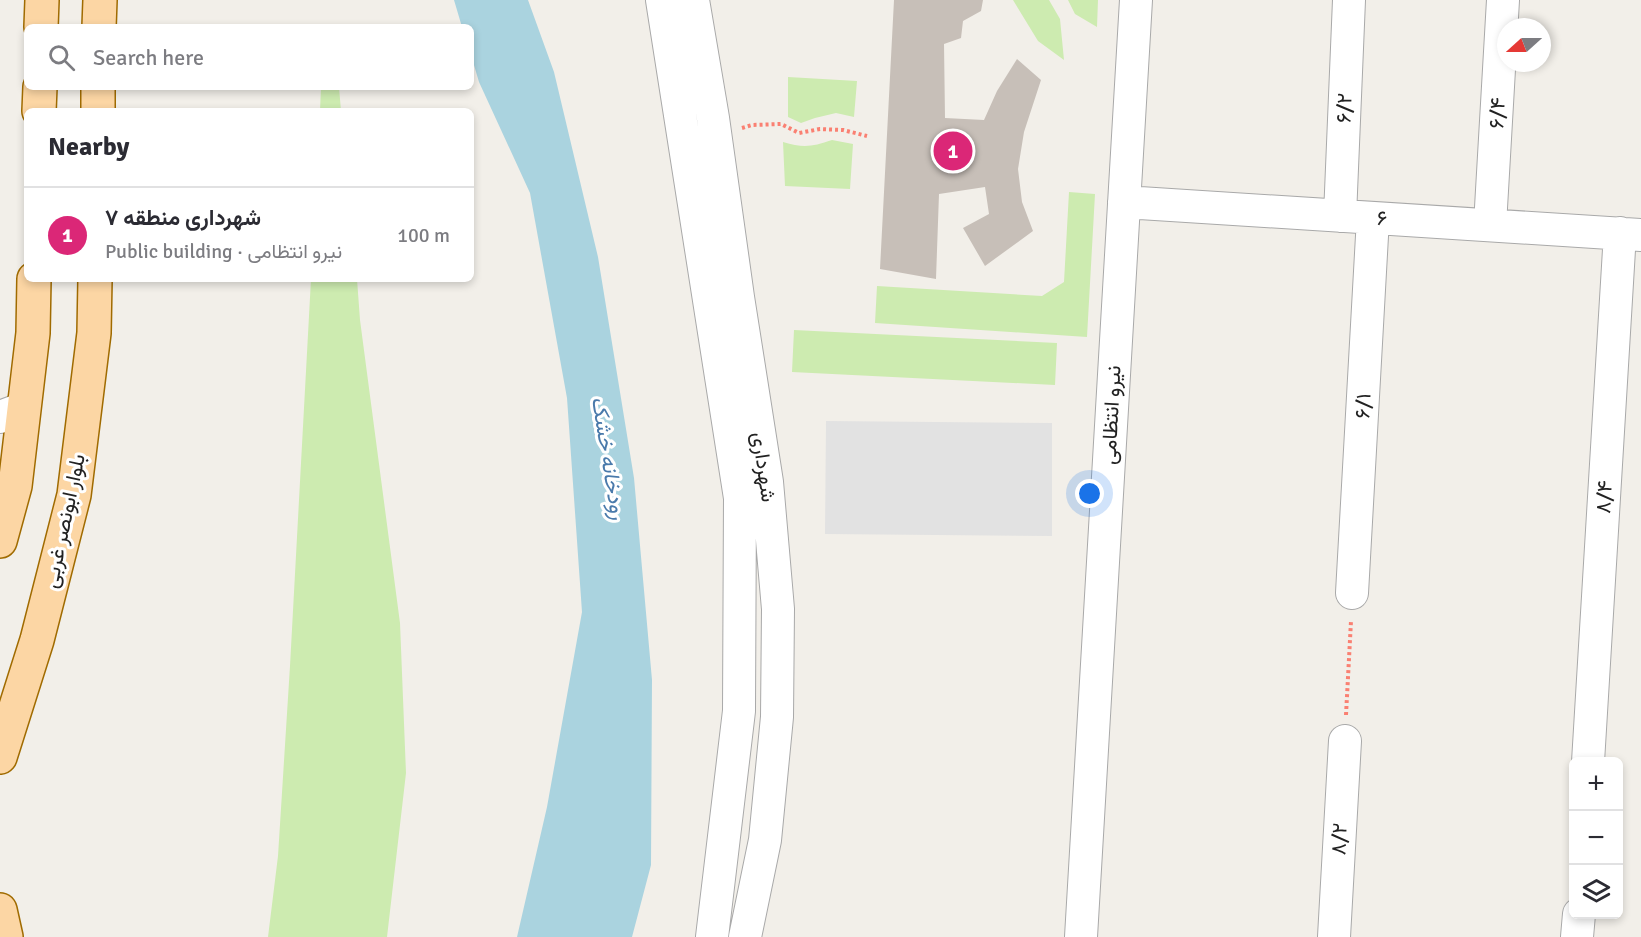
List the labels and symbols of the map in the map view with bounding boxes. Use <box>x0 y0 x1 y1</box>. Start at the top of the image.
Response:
north arrow <box>1497 18 1551 72</box>
street label: ۶/۲ <box>1330 93 1358 123</box>
street label: ۶/۴ <box>1483 97 1511 129</box>
pin: 1 <box>934 128 972 174</box>
street label: ۶ <box>1376 205 1388 231</box>
street label: نیرو انتظامی <box>1095 365 1127 465</box>
street label: ۶/۱ <box>1349 393 1377 419</box>
water label: رودخانه خشک <box>586 394 632 522</box>
street label: شهرداری <box>746 430 782 504</box>
street label: بلوار ابونصر غربی <box>37 452 91 590</box>
your location <box>1075 479 1104 508</box>
street label: ۸/۴ <box>1590 480 1618 514</box>
street label: ۸/۲ <box>1325 822 1353 856</box>

